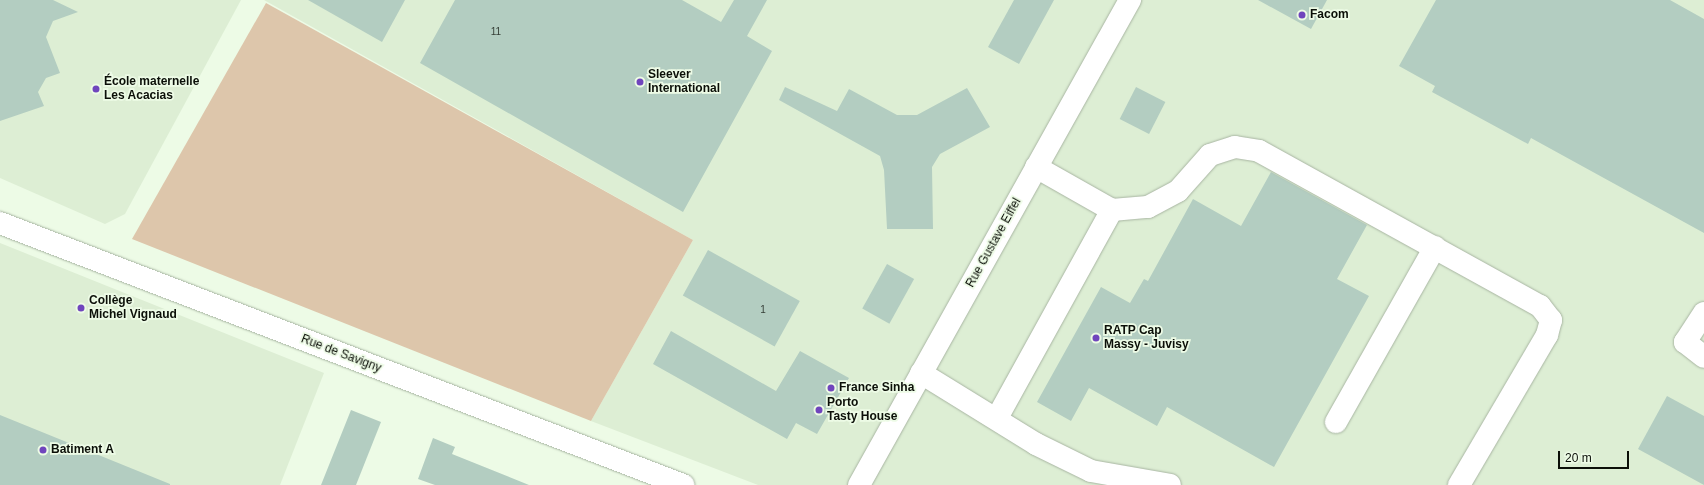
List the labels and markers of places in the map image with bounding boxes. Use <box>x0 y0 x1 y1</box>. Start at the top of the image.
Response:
place label: Facom <box>1310 8 1349 22</box>
marker: Facom <box>1297 10 1307 20</box>
place label: Sleever International <box>648 68 720 96</box>
place label: École maternelle Les Acacias <box>104 75 199 103</box>
marker: Sleever International <box>635 77 645 87</box>
marker: École maternelle Les Acacias <box>91 84 101 94</box>
place label: Collège Michel Vignaud <box>89 294 177 322</box>
marker: Collège Michel Vignaud <box>76 303 86 313</box>
place label: RATP Cap Massy - Juvisy <box>1104 324 1189 352</box>
marker: RATP Cap Massy - Juvisy <box>1091 333 1101 343</box>
place label: France Sinha <box>839 381 914 395</box>
marker: France Sinha <box>826 383 836 393</box>
place label: Porto Tasty House <box>827 396 897 424</box>
marker: Porto Tasty House <box>814 405 824 415</box>
place label: Batiment A <box>51 443 114 457</box>
marker: Batiment A <box>38 445 48 455</box>

